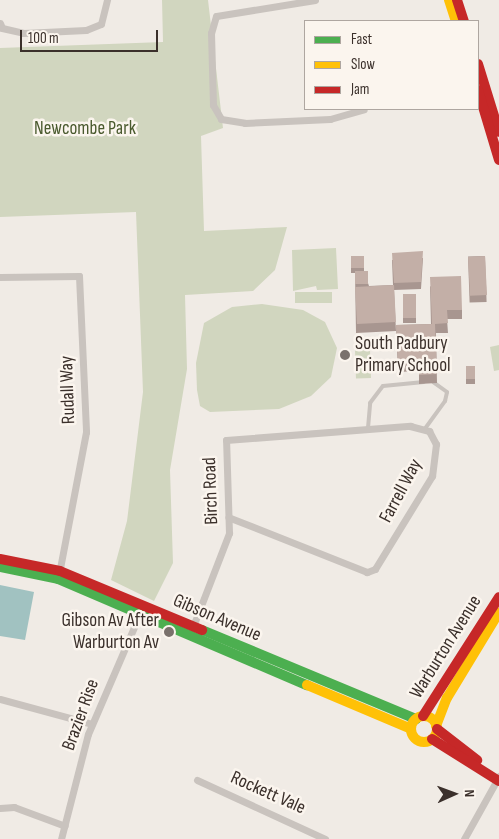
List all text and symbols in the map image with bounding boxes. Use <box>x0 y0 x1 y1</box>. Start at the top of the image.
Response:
scale bar <box>22 20 160 52</box>
legend <box>304 20 479 110</box>
text: 100 m <box>28 29 59 48</box>
text: Fast <box>351 30 372 49</box>
text: Slow <box>351 55 375 74</box>
text: Jam <box>351 80 369 99</box>
park label: Newcombe Park <box>34 118 136 140</box>
place label: South Padbury Primary School <box>355 333 451 377</box>
marker: South Padbury Primary School <box>339 349 351 361</box>
street label: Rudall Way <box>55 355 81 425</box>
street label: Farrell Way <box>375 455 427 527</box>
street label: Birch Road <box>198 457 224 525</box>
street label: Gibson Avenue <box>170 589 264 647</box>
street label: Warburton Avenue <box>405 591 487 703</box>
place label: Gibson Av After Warburton Av <box>62 610 159 654</box>
marker: Gibson Av After Warburton Av <box>163 626 175 638</box>
street label: Brazier Rise <box>58 676 104 754</box>
street label: Rockett Vale <box>227 766 309 820</box>
north arrow <box>429 769 479 819</box>
text: N <box>461 789 478 797</box>

